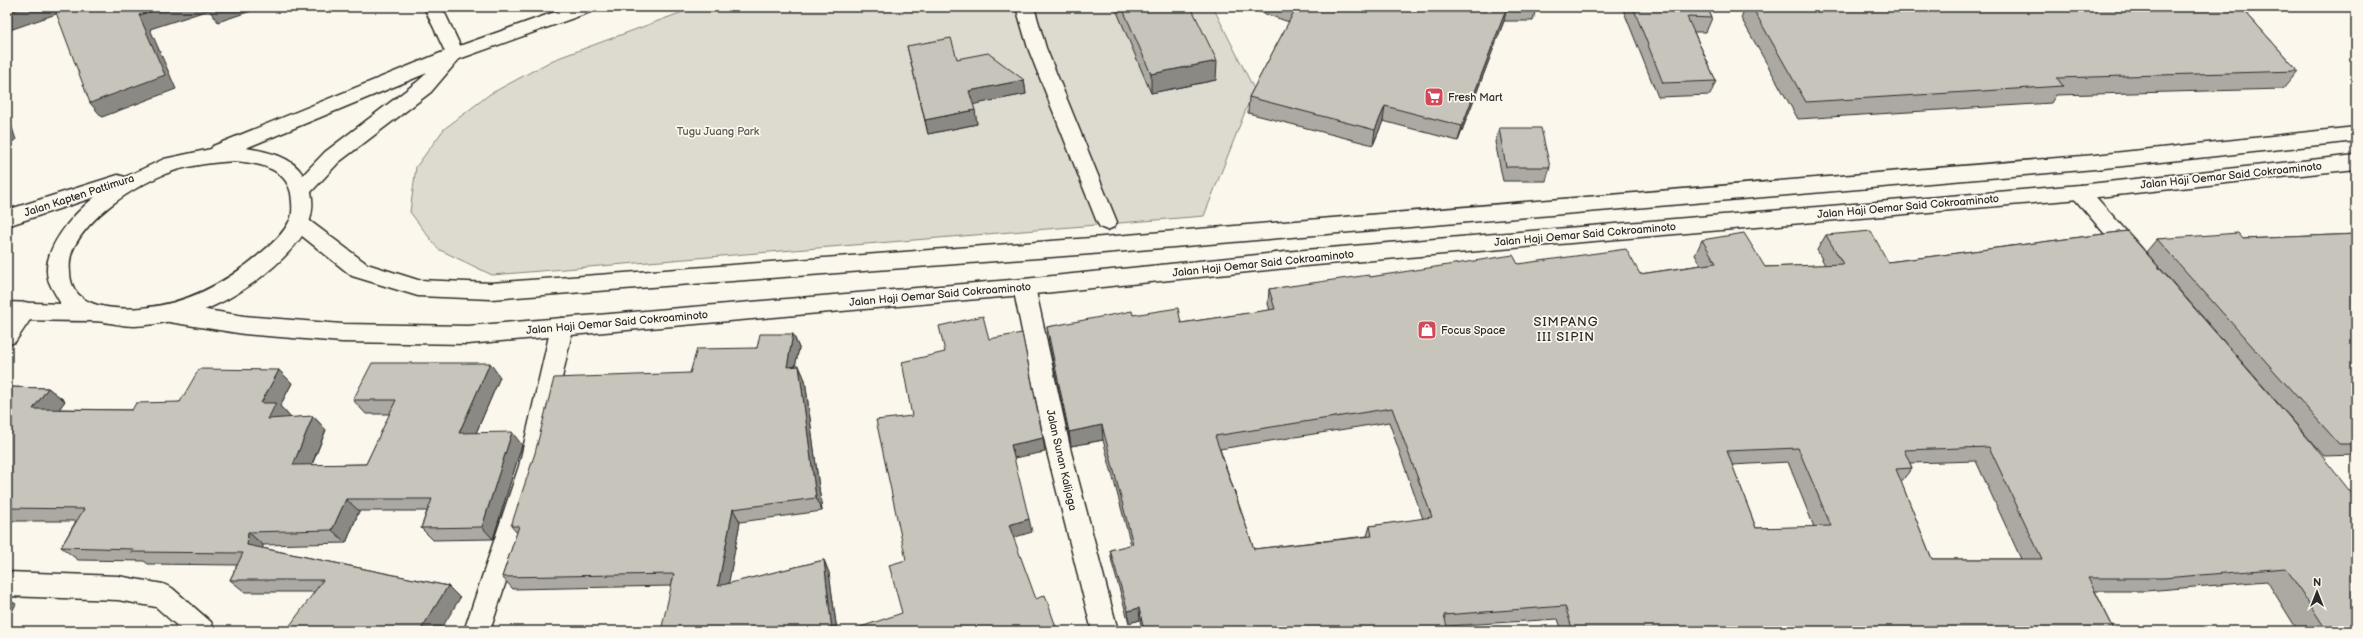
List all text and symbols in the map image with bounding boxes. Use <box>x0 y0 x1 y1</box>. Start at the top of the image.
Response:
supermarket icon: Fresh Mart <box>1423 86 1445 108</box>
place label: Fresh Mart <box>1448 91 1503 104</box>
park label: Tugu Juang Park <box>677 125 760 138</box>
street label: Jalan Haji Oemar Said Cokroaminoto <box>2140 159 2322 191</box>
street label: Jalan Kapten Pattimura <box>23 172 136 219</box>
street label: Jalan Haji Oemar Said Cokroaminoto <box>1817 192 1999 221</box>
street label: Jalan Haji Oemar Said Cokroaminoto <box>1494 220 1676 249</box>
street label: Jalan Haji Oemar Said Cokroaminoto <box>1172 247 1354 279</box>
street label: Jalan Haji Oemar Said Cokroaminoto <box>849 280 1031 309</box>
street label: Jalan Haji Oemar Said Cokroaminoto <box>526 308 708 337</box>
district label: SIMPANG III SIPIN <box>1534 314 1598 345</box>
shop icon: Focus Space <box>1416 319 1438 341</box>
place label: Focus Space <box>1441 324 1506 337</box>
street label: Jalan Sunan Kalijaga <box>1044 408 1079 512</box>
north arrow <box>2297 572 2337 612</box>
text: N <box>2313 576 2321 589</box>

